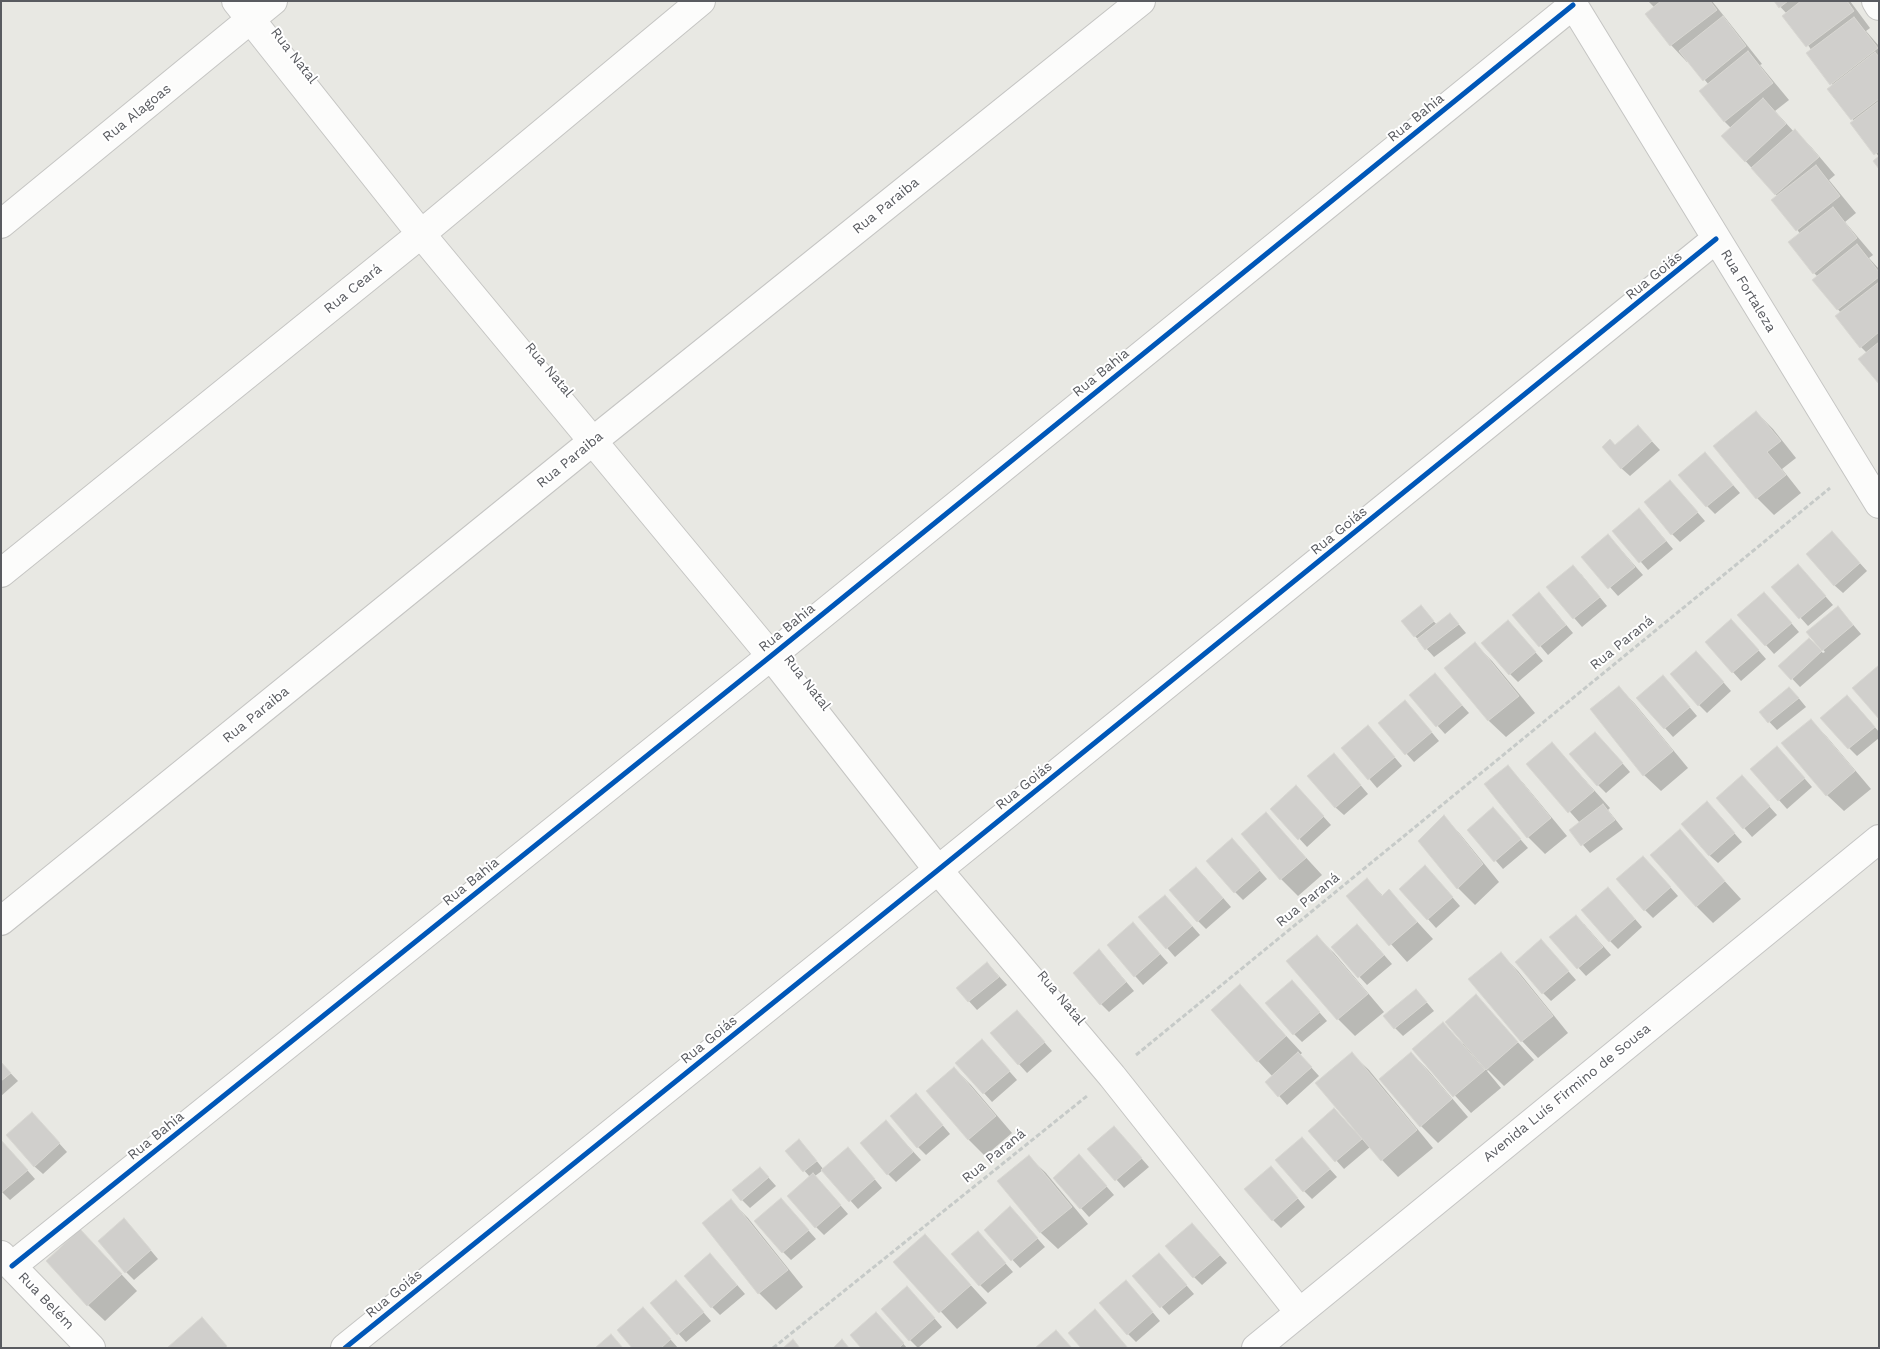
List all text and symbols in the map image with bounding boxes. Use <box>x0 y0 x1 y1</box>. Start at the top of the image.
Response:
street label: Rua Natal <box>267 25 321 87</box>
street label: Rua Alagoas <box>99 80 175 146</box>
street label: Rua Bahia <box>1384 90 1448 146</box>
street label: Rua Paraiba <box>849 174 923 238</box>
street label: Rua Fortaleza <box>1717 247 1779 335</box>
street label: Rua Goiás <box>1622 248 1686 304</box>
street label: Rua Ceará <box>321 261 385 317</box>
street label: Rua Natal <box>521 339 577 401</box>
street label: Rua Bahia <box>1069 345 1133 401</box>
street label: Rua Paraiba <box>533 428 607 492</box>
street label: Rua Goiás <box>1307 503 1371 559</box>
street label: Rua Bahia <box>755 600 819 656</box>
street label: Rua Paraná <box>1587 612 1657 674</box>
street label: Rua Natal <box>780 652 834 714</box>
street label: Rua Paraiba <box>219 683 293 747</box>
street label: Rua Goiás <box>992 758 1056 814</box>
street label: Rua Bahia <box>439 854 503 910</box>
street label: Rua Paraná <box>1273 869 1343 931</box>
street label: Rua Natal <box>1033 967 1089 1029</box>
street label: Rua Goiás <box>677 1012 741 1068</box>
street label: Avenida Luís Firmino de Sousa <box>1480 1020 1654 1166</box>
street label: Rua Bahia <box>124 1108 188 1164</box>
street label: Rua Paraná <box>959 1125 1029 1187</box>
street label: Rua Goiás <box>362 1266 426 1322</box>
street label: Rua Belém <box>14 1269 78 1333</box>

